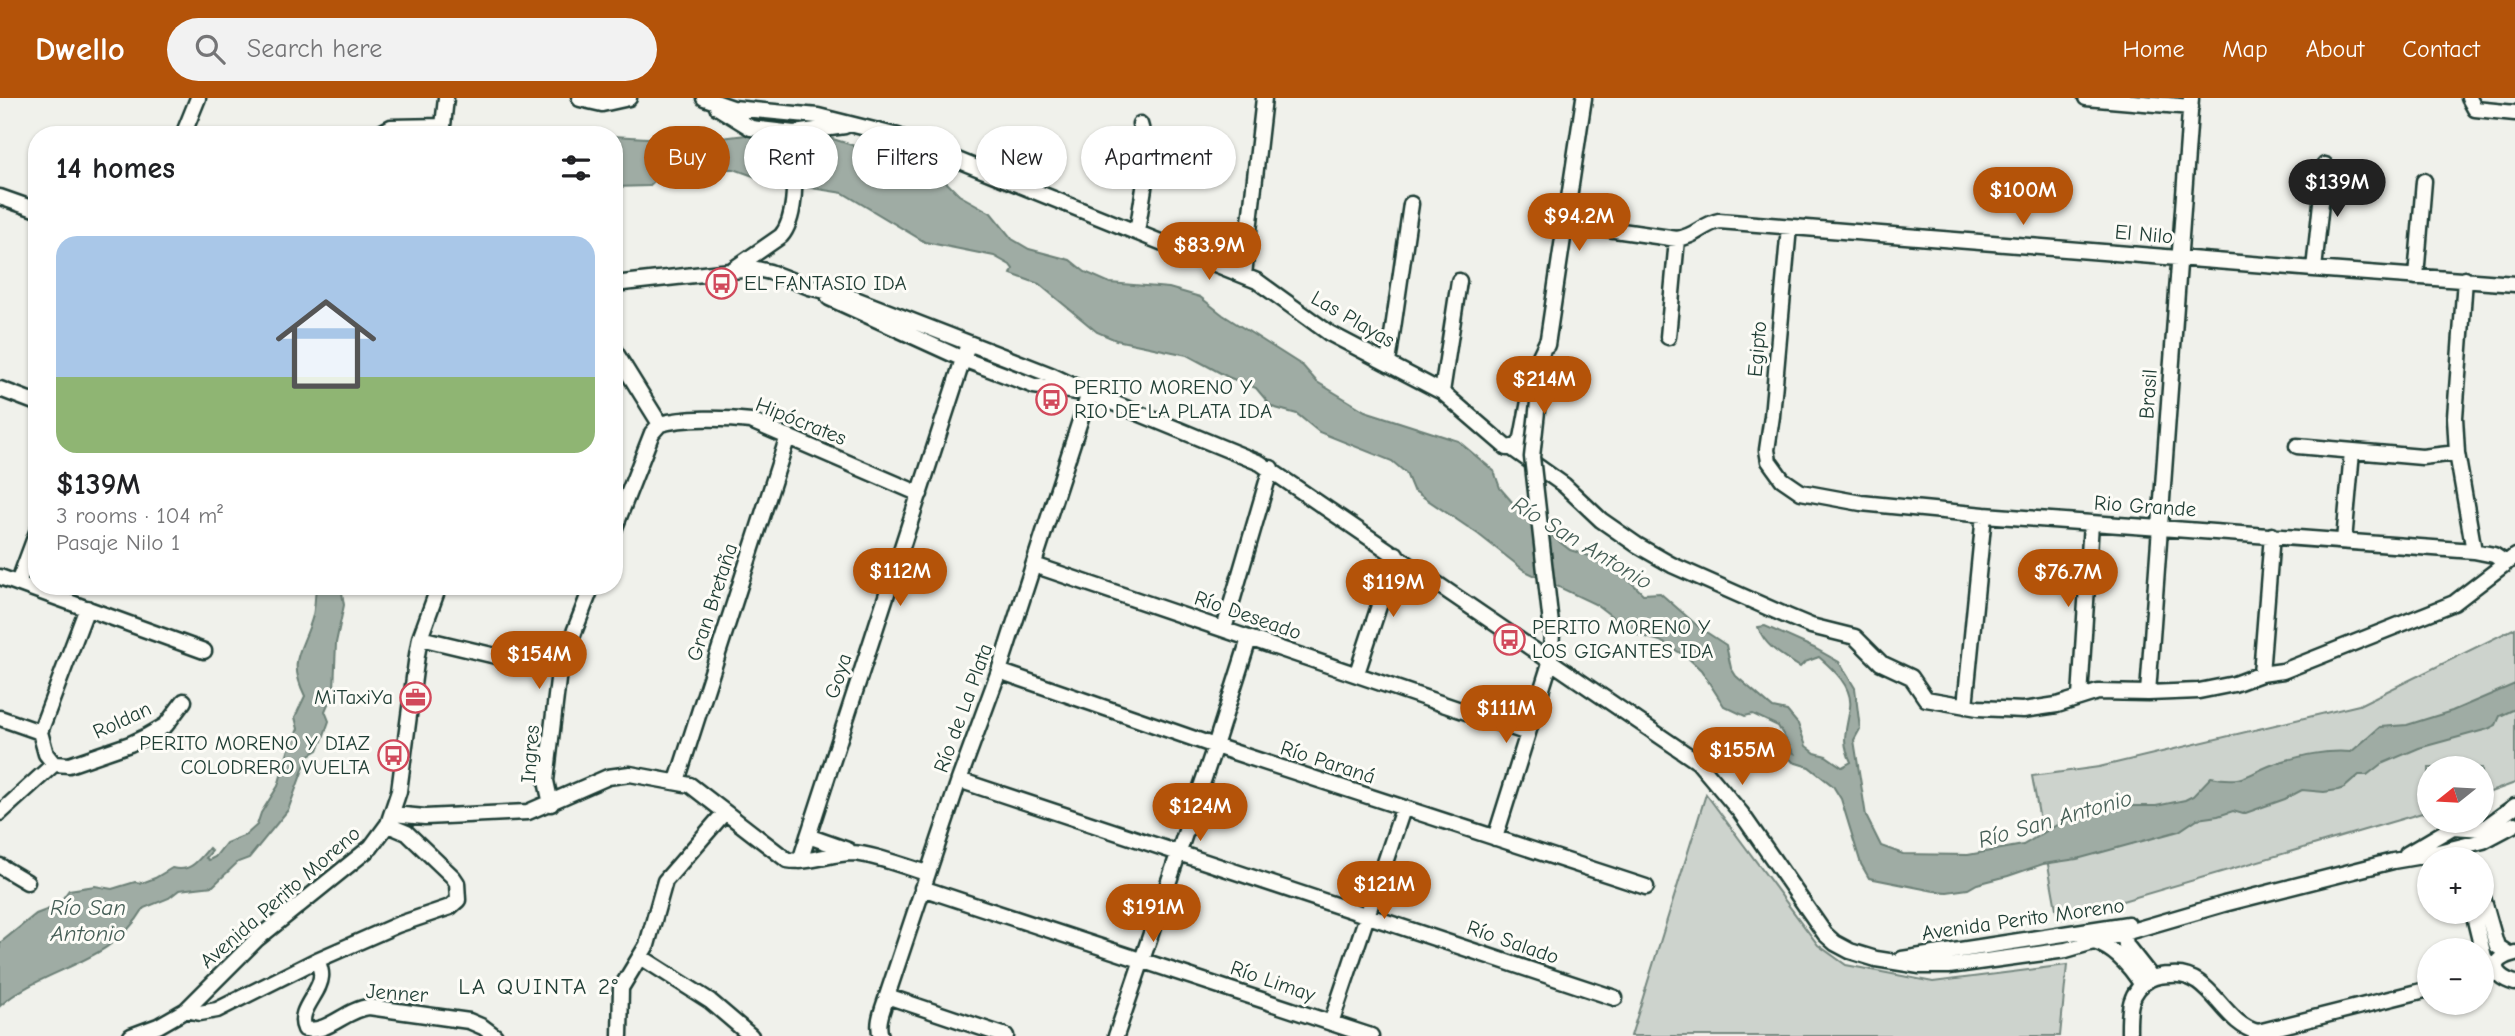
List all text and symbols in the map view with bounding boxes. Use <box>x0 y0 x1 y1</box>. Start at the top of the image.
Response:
search box <box>167 18 657 81</box>
text: Dwello <box>35 30 125 68</box>
icon: search <box>191 30 229 68</box>
text: Search here <box>247 34 382 64</box>
text: Home <box>2123 35 2184 63</box>
text: Map <box>2222 35 2268 63</box>
text: About <box>2306 35 2364 63</box>
text: Contact <box>2402 35 2480 63</box>
chip: Buy <box>644 126 730 189</box>
chip: Rent <box>744 126 838 189</box>
chip: Filters <box>852 126 962 189</box>
chip: New <box>976 126 1067 189</box>
chip: Apartment <box>1081 126 1236 189</box>
icon: filters <box>557 149 595 187</box>
text: 14 homes <box>56 151 175 186</box>
pin: $139M <box>2288 159 2386 219</box>
pin: $100M <box>1974 167 2072 227</box>
text: $139M <box>2305 168 2369 195</box>
text: $100M <box>1989 176 2057 203</box>
pin: $94.2M <box>1522 194 1636 253</box>
text: $94.2M <box>1544 202 1614 229</box>
street label: El Nilo <box>2114 219 2174 249</box>
pin: $83.9M <box>1152 222 1266 282</box>
text: $83.9M <box>1173 231 1245 258</box>
bus stop icon: EL FANTASIO IDA <box>704 266 738 300</box>
place label: EL FANTASIO IDA <box>744 271 907 295</box>
icon: home <box>263 281 389 407</box>
street label: Las Playas <box>1307 285 1399 353</box>
street label: Egipto <box>1743 320 1771 378</box>
pin: $214M <box>1495 356 1593 416</box>
text: $214M <box>1512 365 1576 392</box>
street label: Brasil <box>2134 368 2162 420</box>
place label: PERITO MORENO Y RIO DE LA PLATA IDA <box>1074 375 1272 423</box>
bus stop icon: PERITO MORENO Y RIO DE LA PLATA IDA <box>1034 382 1068 416</box>
street label: Hipócrates <box>752 392 850 450</box>
text: $139M <box>56 467 141 502</box>
street label: Rio Grande <box>2093 490 2197 522</box>
water label: Río San Antonio <box>1507 491 1657 595</box>
text: 3 rooms · 104 m² <box>56 502 223 529</box>
text: Pasaje Nilo 1 <box>56 529 180 556</box>
street label: Gran Bretaña <box>682 540 742 664</box>
pin: $112M <box>851 548 949 608</box>
pin: $76.7M <box>2011 550 2125 609</box>
text: $112M <box>869 557 931 584</box>
text: $76.7M <box>2034 558 2102 585</box>
pin: $119M <box>1344 560 1442 619</box>
text: $119M <box>1362 568 1424 595</box>
street label: Río Deseado <box>1191 586 1305 644</box>
place label: PERITO MORENO Y LOS GIGANTES IDA <box>1532 615 1714 663</box>
bus stop icon: PERITO MORENO Y LOS GIGANTES IDA <box>1492 622 1526 656</box>
pin: $154M <box>490 632 588 691</box>
text: $154M <box>507 640 571 667</box>
street label: Río de La Plata <box>929 640 997 776</box>
street label: Goya <box>819 650 857 702</box>
office icon: MiTaxiYa <box>399 680 433 714</box>
place label: MiTaxiYa <box>314 685 393 709</box>
pin: $111M <box>1457 686 1555 745</box>
text: $111M <box>1476 694 1536 721</box>
street label: Roldan <box>89 696 155 744</box>
street label: Ingres <box>516 724 544 784</box>
pin: $155M <box>1693 728 1791 787</box>
place label: PERITO MORENO Y DIAZ COLODRERO VUELTA <box>139 731 370 779</box>
street label: Río Paraná <box>1278 735 1378 789</box>
text: $155M <box>1709 736 1775 763</box>
bus stop icon: PERITO MORENO Y DIAZ COLODRERO VUELTA <box>376 738 410 772</box>
north arrow <box>2417 756 2494 833</box>
map controls <box>2417 756 2494 1015</box>
pin: $124M <box>1151 784 1249 843</box>
water label: Río San Antonio <box>1975 784 2135 854</box>
text: $124M <box>1169 792 1231 819</box>
street label: Avenida Perito Moreno <box>195 821 365 973</box>
button: + <box>2417 847 2494 924</box>
pin: $121M <box>1335 862 1433 921</box>
text: $121M <box>1353 870 1415 897</box>
pin: $191M <box>1104 884 1202 944</box>
text: $191M <box>1122 893 1184 920</box>
street label: Avenida Perito Moreno <box>1920 893 2126 945</box>
water label: Río San Antonio <box>49 894 126 947</box>
street label: Río Salado <box>1464 915 1562 969</box>
button: − <box>2417 938 2494 1015</box>
street label: Río Limay <box>1227 955 1319 1007</box>
district label: LA QUINTA 2° <box>458 973 620 1000</box>
street label: Jenner <box>365 979 430 1007</box>

